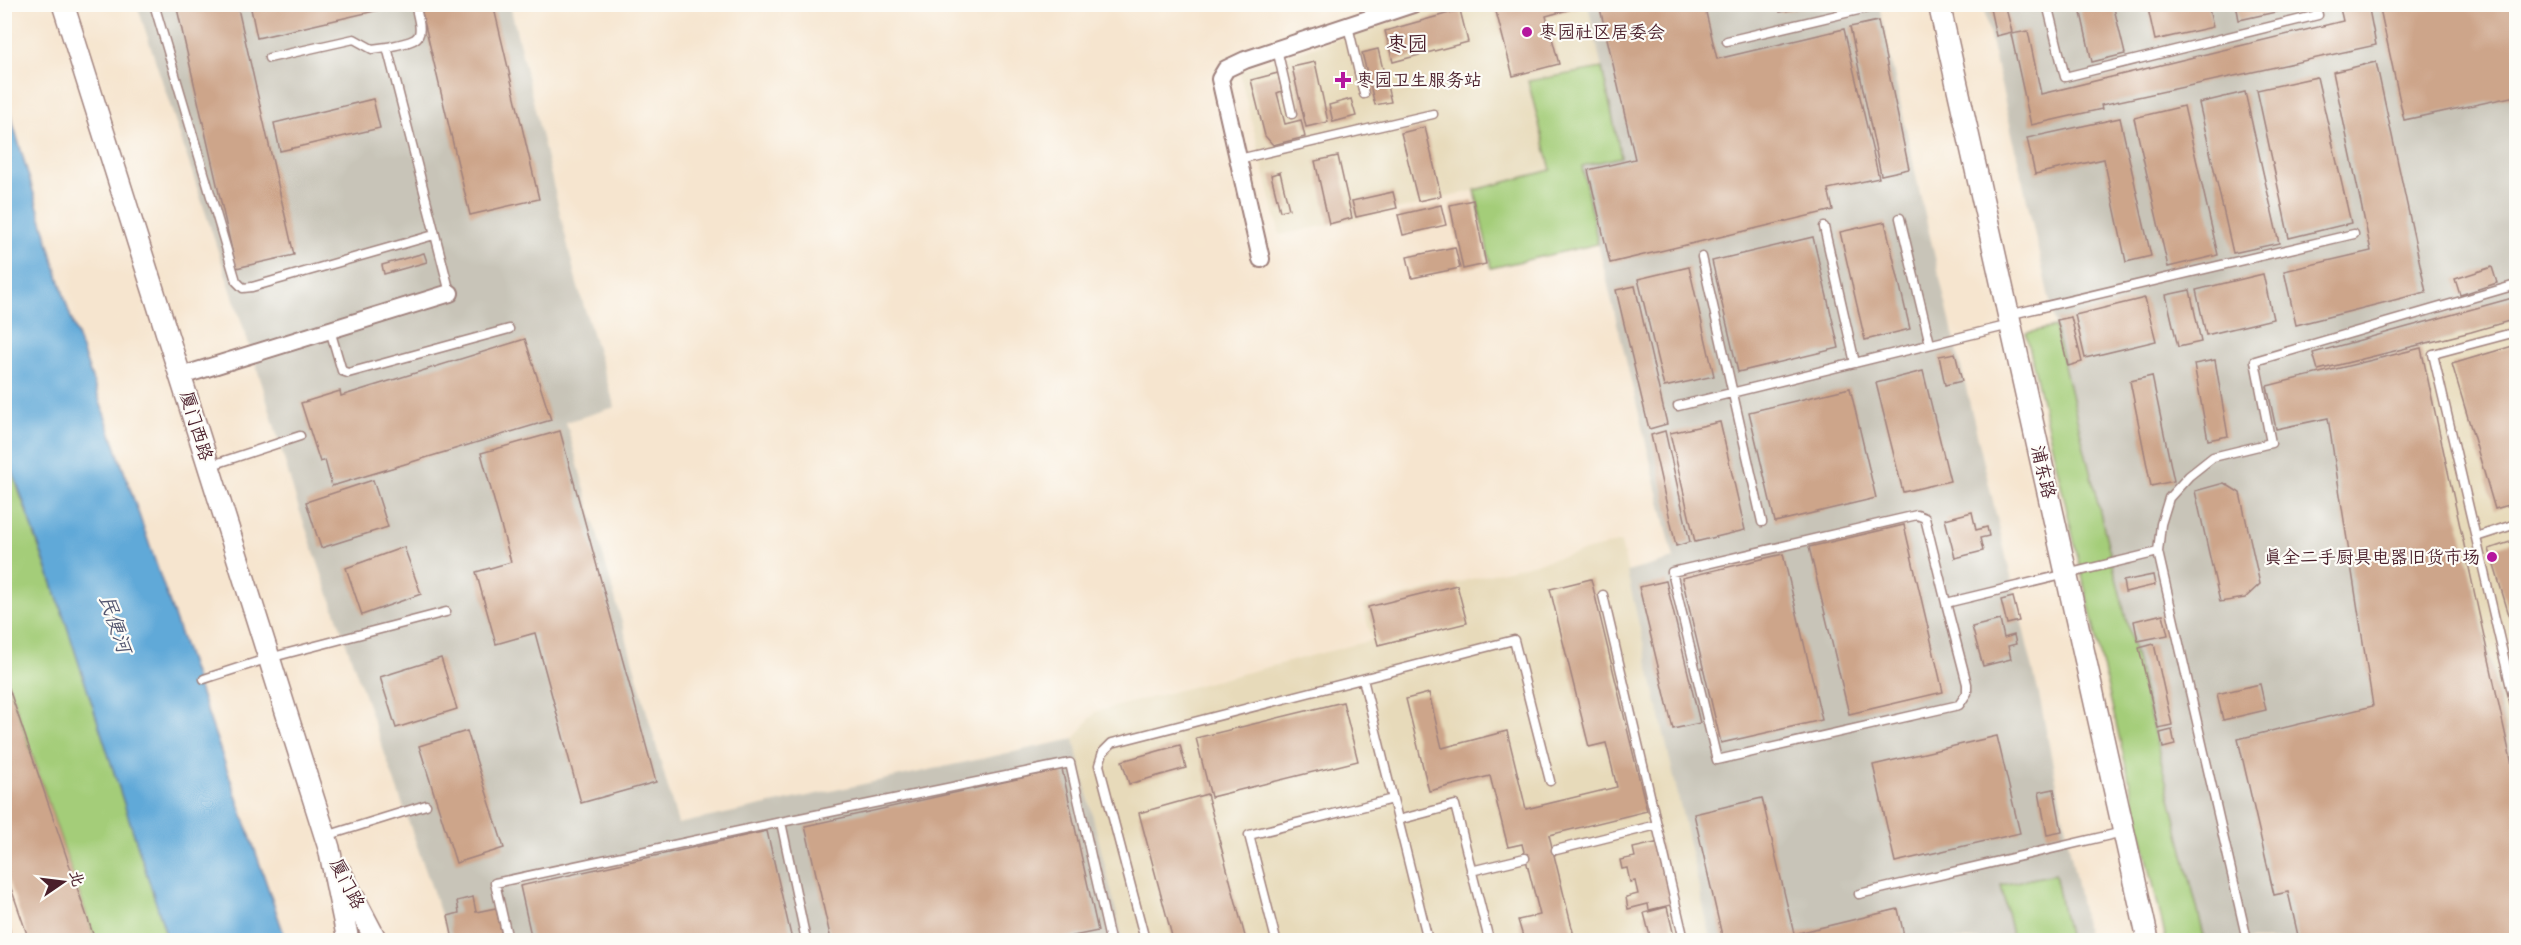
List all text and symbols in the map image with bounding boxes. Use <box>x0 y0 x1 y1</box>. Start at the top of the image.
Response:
place label: 枣园社区居委会 <box>1539 20 1665 45</box>
marker: 枣园社区居委会 <box>1520 25 1534 39</box>
district label: 枣园 <box>1386 30 1428 59</box>
place label: 枣园卫生服务站 <box>1356 68 1482 93</box>
marker: 枣园卫生服务站 <box>1334 71 1352 89</box>
street label: 厦门西路 <box>174 388 218 464</box>
street label: 浦东路 <box>2025 443 2061 501</box>
place label: 真全二手厨具电器旧货市场 <box>2264 545 2480 570</box>
marker: 真全二手厨具电器旧货市场 <box>2485 550 2499 564</box>
water label: 民便河 <box>92 591 139 660</box>
north arrow <box>33 852 93 912</box>
street label: 厦门路 <box>324 854 370 914</box>
text: 北 <box>64 868 89 889</box>

